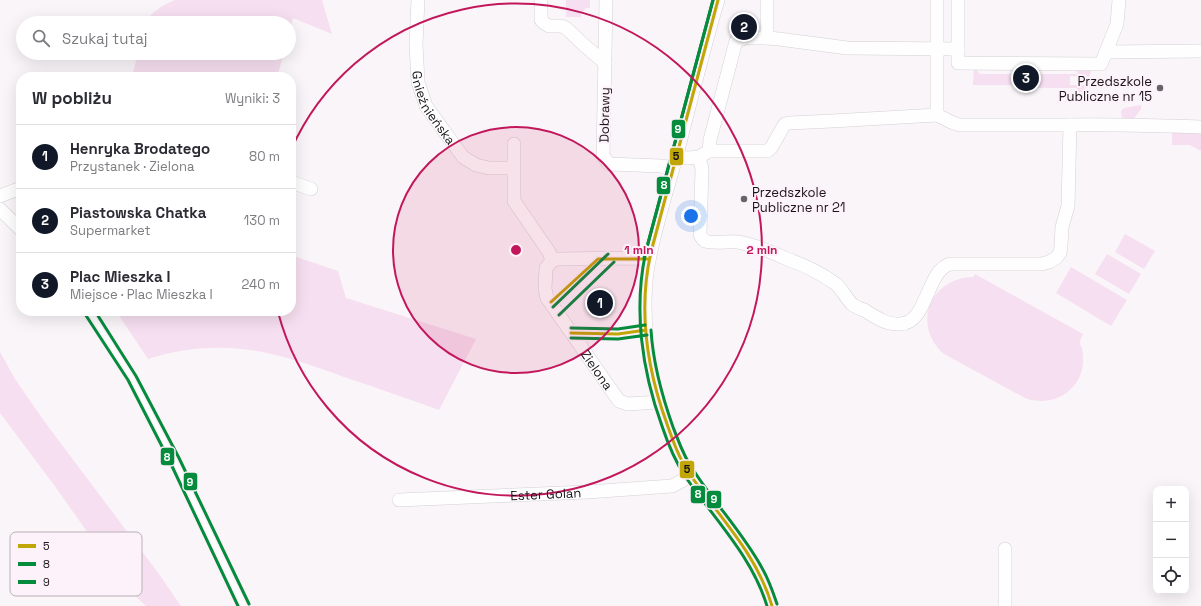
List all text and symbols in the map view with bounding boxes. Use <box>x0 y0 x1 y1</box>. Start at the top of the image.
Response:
pin: 2 <box>731 12 757 42</box>
search box <box>16 16 296 60</box>
icon: search <box>30 27 52 49</box>
text: Szukaj tutaj <box>62 29 148 48</box>
pin: 3 <box>1013 63 1039 93</box>
street label: Gnieźnieńska <box>408 70 460 149</box>
place label: Przedszkole Publiczne nr 15 <box>1059 73 1152 105</box>
marker: Przedszkole Publiczne nr 15 <box>1155 83 1165 93</box>
text: W pobliżu <box>32 87 112 109</box>
street label: Dobrawy <box>596 87 613 143</box>
text: Wyniki: 3 <box>225 90 280 107</box>
line badge: 9 <box>671 119 686 139</box>
text: 9 <box>675 122 682 136</box>
text: Henryka Brodatego <box>70 139 210 158</box>
line badge: 5 <box>669 147 684 166</box>
text: 1 <box>42 148 48 165</box>
text: 80 m <box>249 148 280 165</box>
text: 5 <box>673 149 680 163</box>
text: Przystanek · Zielona <box>70 158 194 175</box>
line badge: 8 <box>656 176 671 195</box>
text: 8 <box>661 178 668 192</box>
place label: Przedszkole Publiczne nr 21 <box>752 184 845 216</box>
marker: Przedszkole Publiczne nr 21 <box>739 194 749 204</box>
text: Piastowska Chatka <box>70 203 206 222</box>
your location <box>681 206 701 226</box>
text: 2 <box>41 212 49 229</box>
text: 130 m <box>244 212 280 229</box>
text: Supermarket <box>70 222 151 239</box>
text: 1 min <box>624 242 654 258</box>
text: 2 min <box>746 242 778 258</box>
centre of rings <box>509 243 523 257</box>
text: Plac Mieszka I <box>70 267 170 286</box>
text: 3 <box>41 276 49 293</box>
text: 240 m <box>242 276 280 293</box>
text: Miejsce · Plac Mieszka I <box>70 286 213 303</box>
pin: 1 <box>587 288 613 318</box>
street label: Zielona <box>577 347 617 394</box>
line badge: 8 <box>160 447 175 466</box>
text: 8 <box>164 450 171 464</box>
line badge: 5 <box>679 460 695 479</box>
text: 5 <box>684 462 691 476</box>
line badge: 9 <box>183 472 198 491</box>
text: 9 <box>187 475 194 489</box>
street label: Ester Golan <box>510 484 582 504</box>
line badge: 8 <box>690 485 706 504</box>
map controls <box>1153 486 1189 594</box>
button: + <box>1153 486 1189 522</box>
text: 8 <box>695 487 702 501</box>
line badge: 9 <box>706 490 722 509</box>
text: 9 <box>711 492 718 506</box>
button: − <box>1153 522 1189 558</box>
legend <box>10 532 142 596</box>
text: 5 <box>43 539 50 553</box>
text: 8 <box>43 557 50 571</box>
button: locate <box>1153 558 1189 594</box>
text: 9 <box>43 575 50 589</box>

